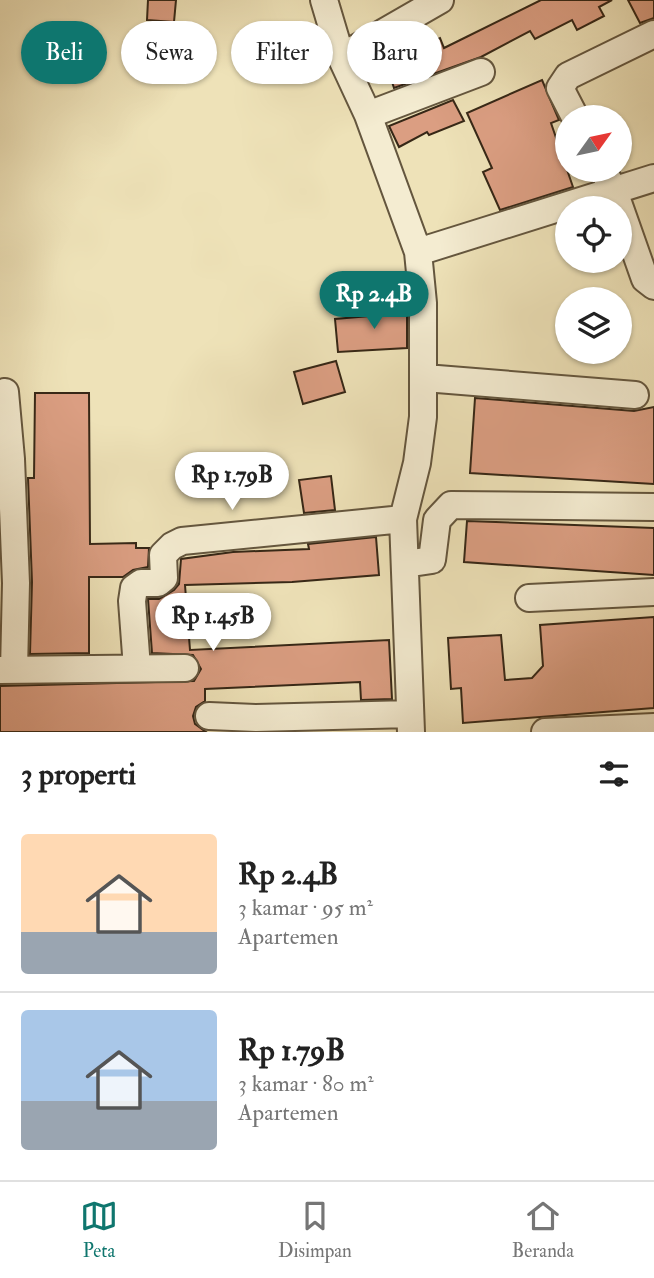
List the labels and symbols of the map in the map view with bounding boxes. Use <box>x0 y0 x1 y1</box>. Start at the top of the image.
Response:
north arrow <box>555 105 632 182</box>
pin: Rp 2.4B <box>309 272 439 331</box>
pin: Rp 1.79B <box>160 452 304 512</box>
pin: Rp 1.45B <box>141 594 285 653</box>

